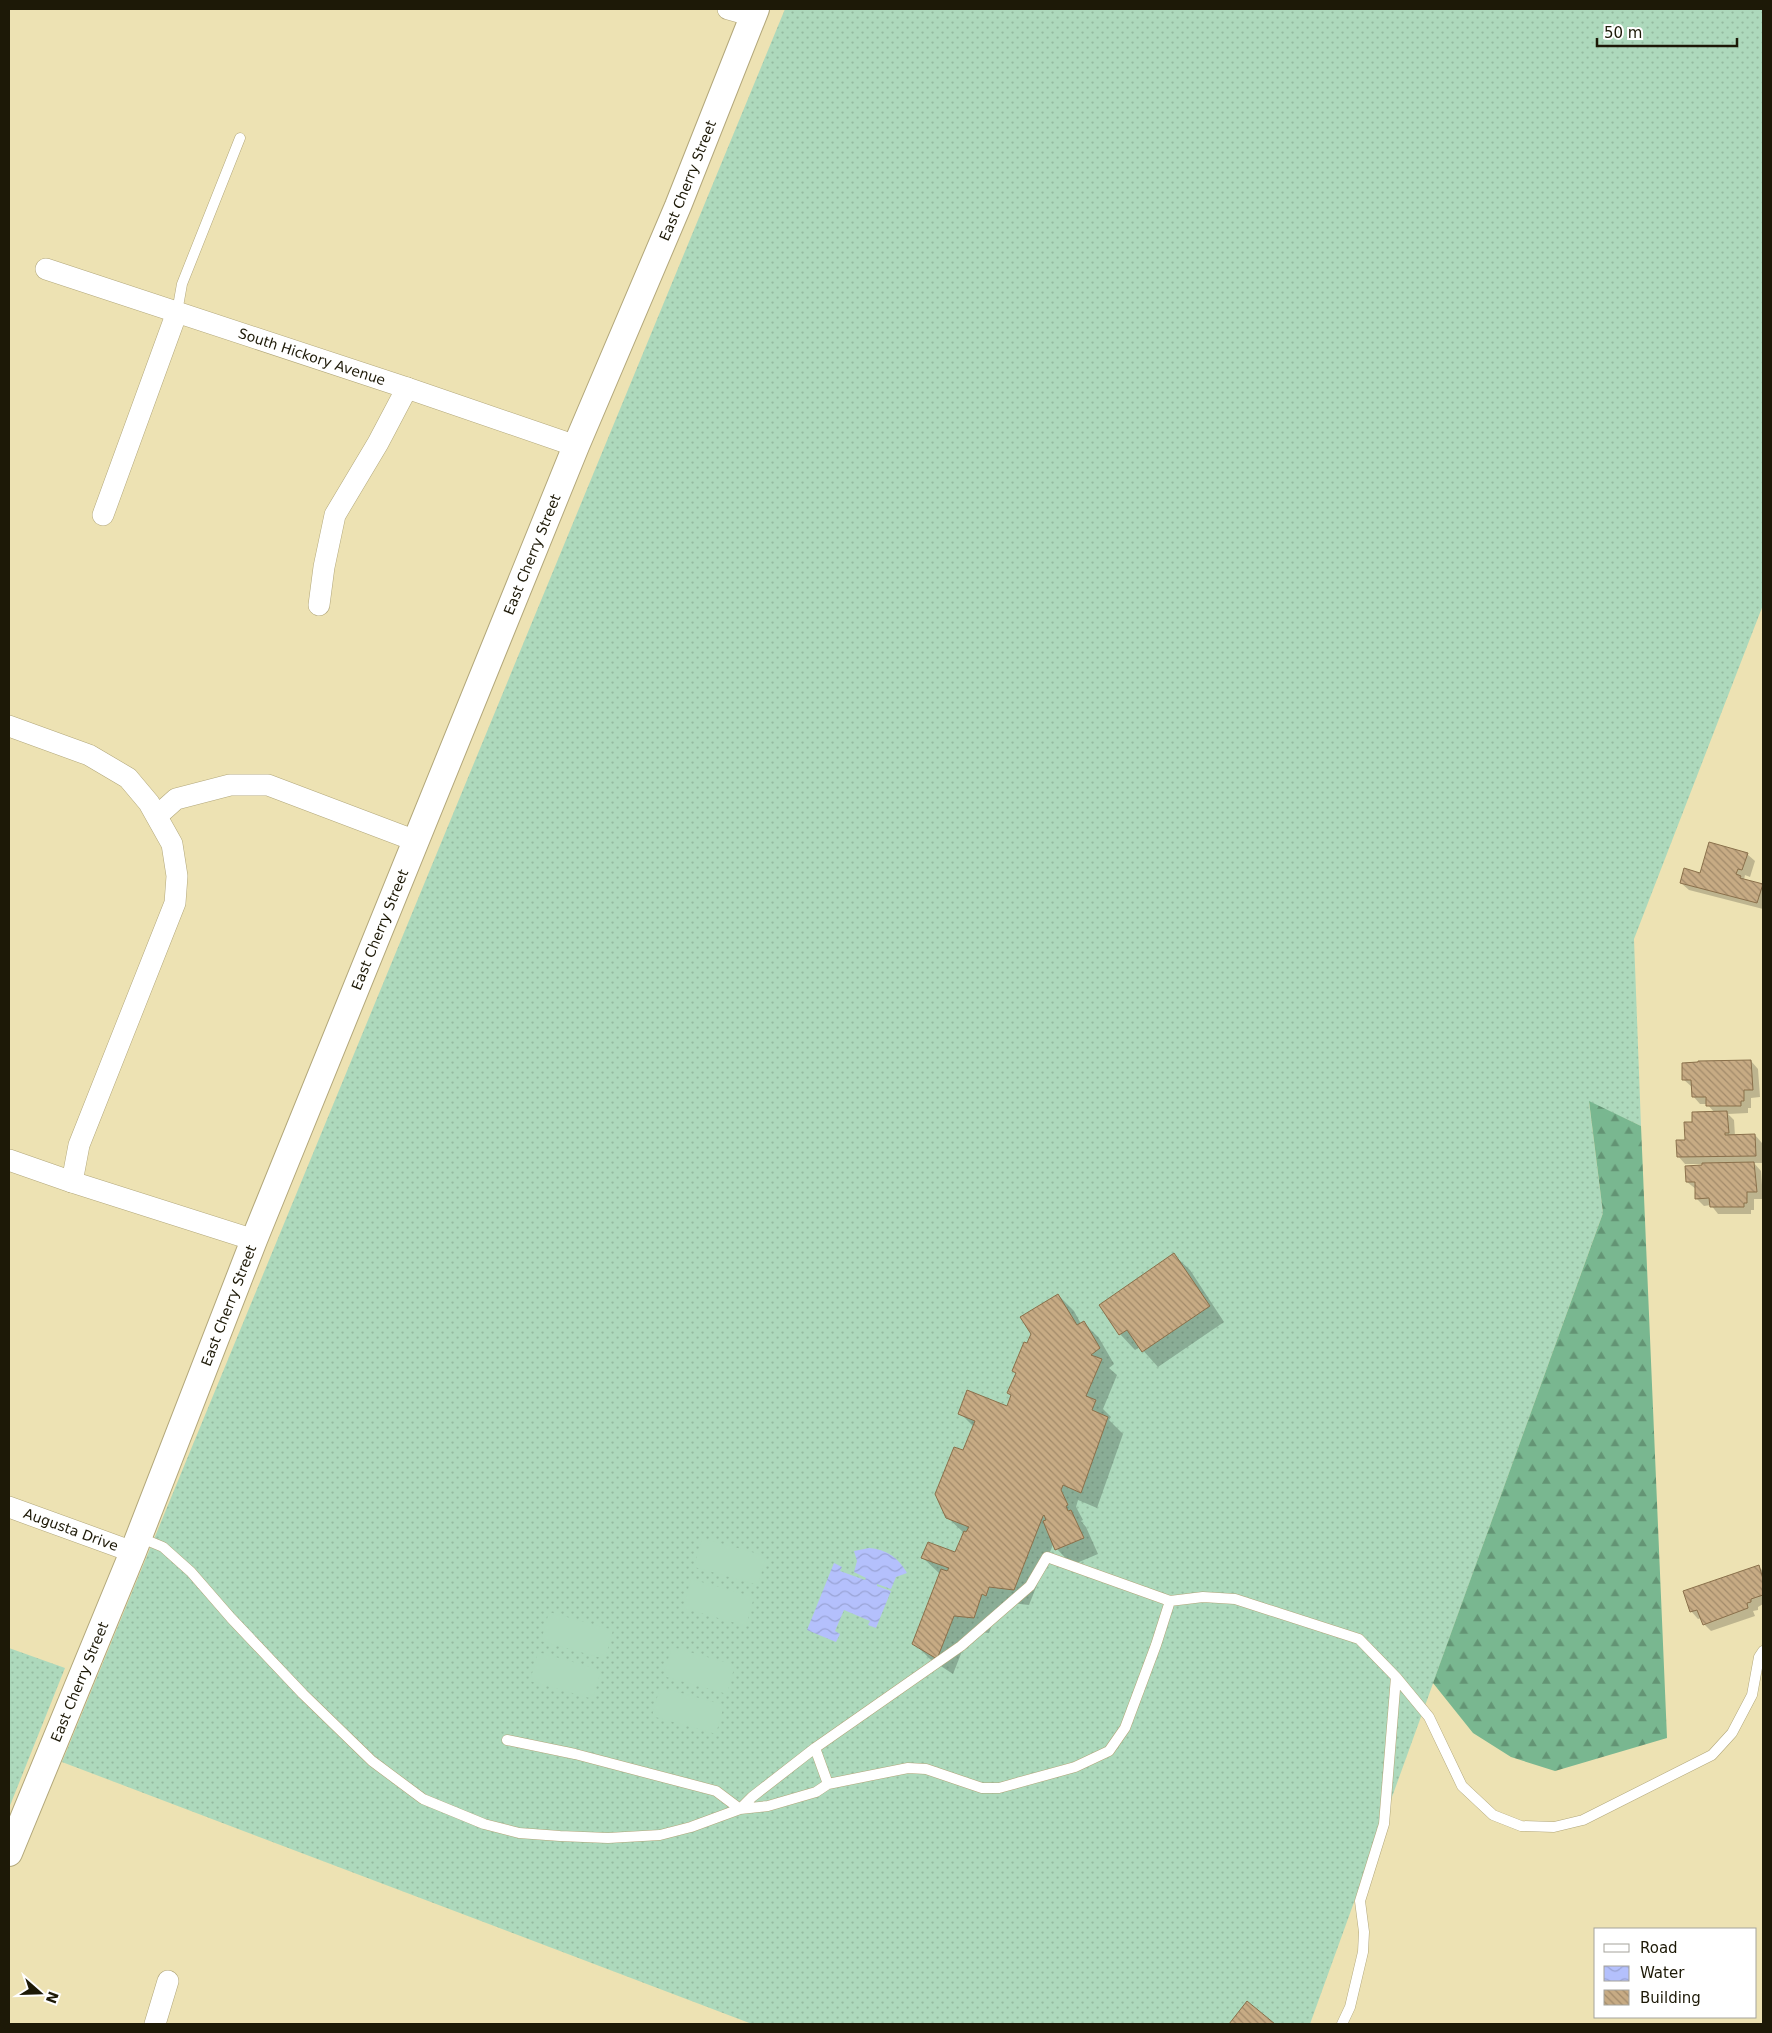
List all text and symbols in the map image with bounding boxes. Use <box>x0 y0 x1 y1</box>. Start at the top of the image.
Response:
scale bar <box>1597 15 1737 47</box>
text: 50 m <box>1604 24 1642 42</box>
street label: East Cherry Street <box>656 117 719 243</box>
street label: South Hickory Avenue <box>236 325 388 388</box>
street label: East Cherry Street <box>500 491 564 617</box>
street label: East Cherry Street <box>348 867 412 992</box>
street label: East Cherry Street <box>198 1242 260 1368</box>
street label: Augusta Drive <box>22 1505 120 1554</box>
street label: East Cherry Street <box>48 1619 112 1744</box>
legend <box>1594 1928 1757 2018</box>
text: Road <box>1640 1939 1678 1957</box>
text: Water <box>1640 1964 1685 1982</box>
north arrow <box>15 1968 65 2018</box>
text: N <box>43 1989 62 2006</box>
text: Building <box>1640 1989 1701 2007</box>

